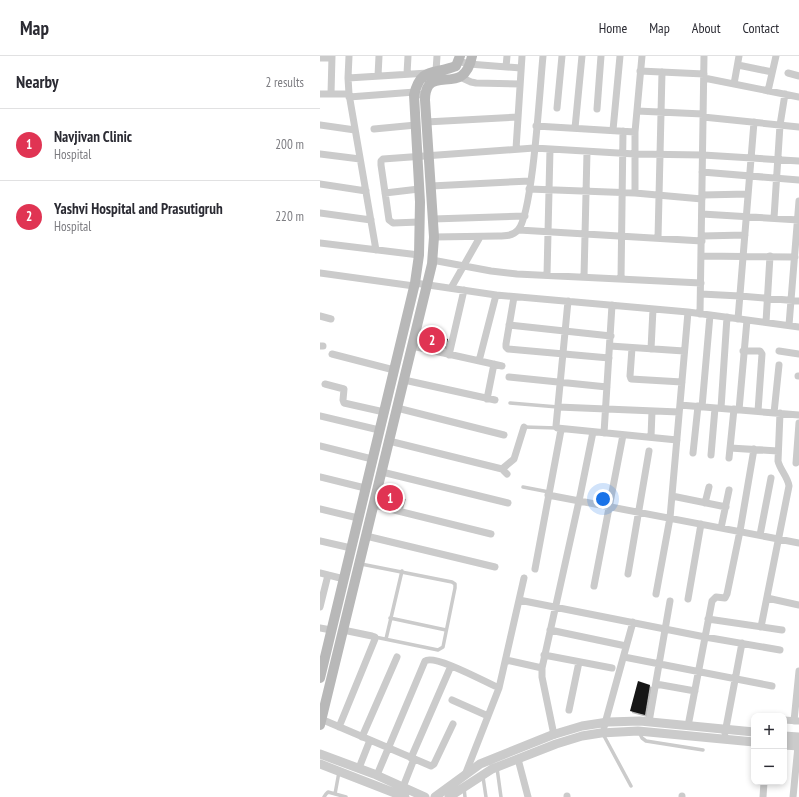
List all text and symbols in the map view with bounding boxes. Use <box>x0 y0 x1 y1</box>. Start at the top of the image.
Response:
text: Map <box>20 16 49 40</box>
text: Home <box>599 19 627 37</box>
text: Map <box>649 19 670 37</box>
text: About <box>692 19 721 37</box>
text: Contact <box>743 19 779 37</box>
text: Nearby <box>16 71 59 93</box>
text: 2 results <box>265 74 304 91</box>
text: Navjivan Clinic <box>54 127 132 146</box>
text: 1 <box>26 136 32 153</box>
text: 200 m <box>275 136 304 153</box>
text: Hospital <box>54 146 91 163</box>
text: Yashvi Hospital and Prasutigruh <box>54 199 223 218</box>
text: 2 <box>26 208 32 225</box>
text: 220 m <box>275 208 304 225</box>
text: Hospital <box>54 218 91 235</box>
pin: 2 <box>419 325 445 355</box>
pin: 1 <box>377 483 403 513</box>
your location <box>593 489 613 509</box>
map controls <box>751 713 787 785</box>
button: + <box>751 713 787 749</box>
button: − <box>751 749 787 785</box>

